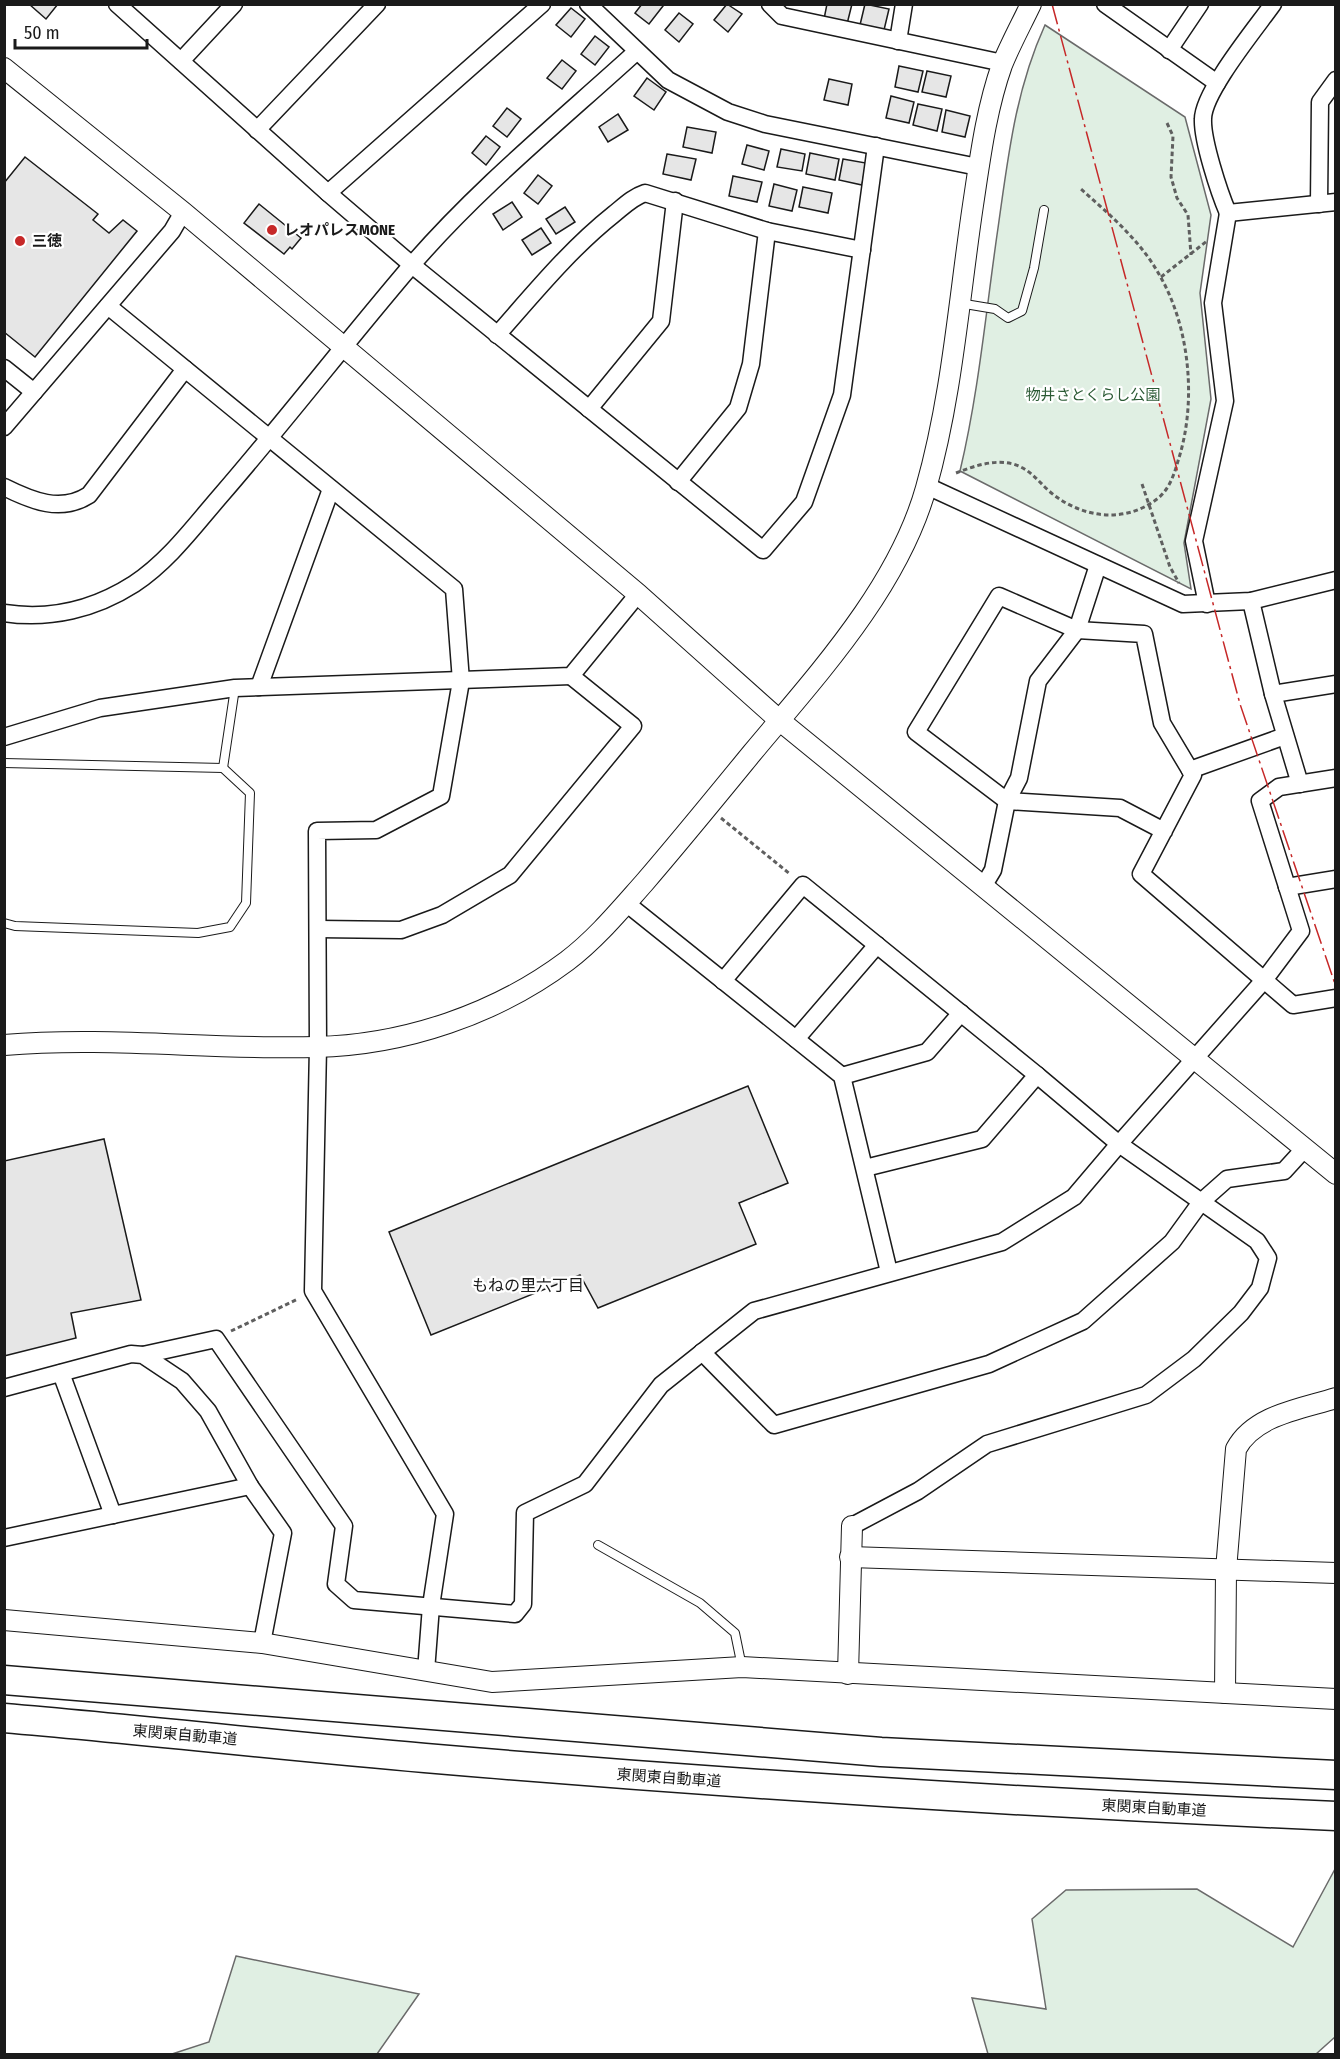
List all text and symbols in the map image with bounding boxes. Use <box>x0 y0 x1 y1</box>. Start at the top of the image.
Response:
scale bar <box>15 12 147 50</box>
text: 50 m <box>24 22 60 44</box>
place label: レオパレスMONE <box>284 221 395 239</box>
marker: レオパレスMONE <box>265 223 279 237</box>
place label: 三徳 <box>32 232 62 250</box>
marker: 三徳 <box>13 234 27 248</box>
park label: 物井さとくらし公園 <box>1026 386 1160 404</box>
district label: もねの里六丁目 <box>472 1276 584 1295</box>
street label: 東関東自動車道 <box>132 1721 238 1749</box>
street label: 東関東自動車道 <box>616 1765 722 1791</box>
street label: 東関東自動車道 <box>1101 1796 1207 1820</box>

